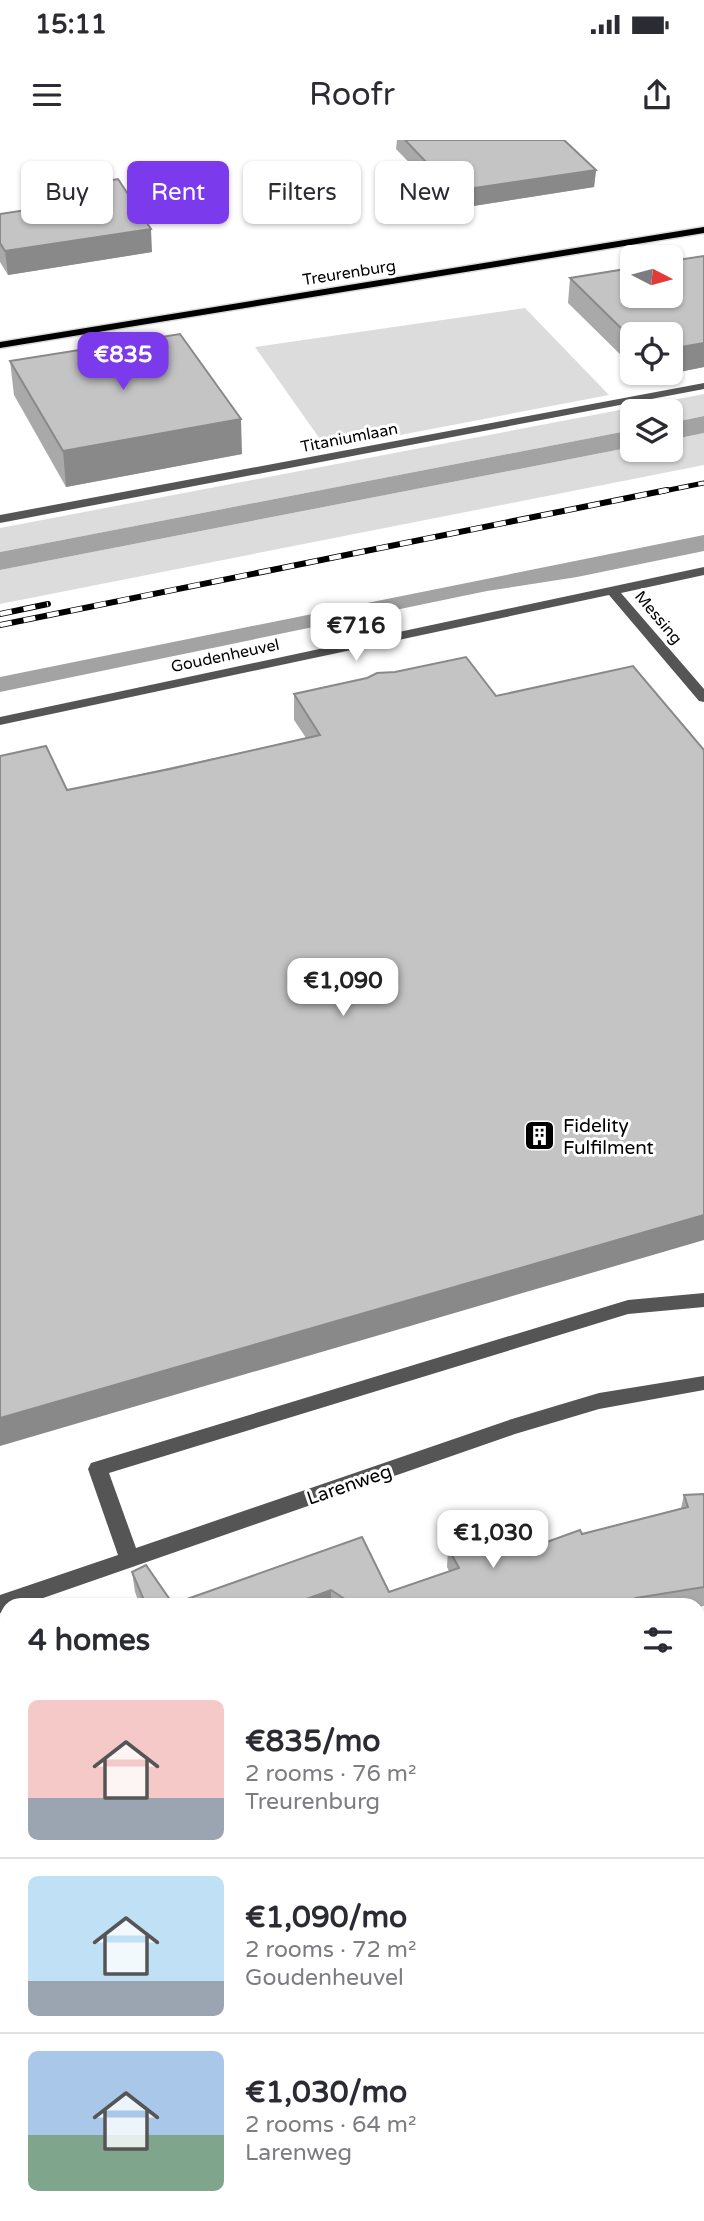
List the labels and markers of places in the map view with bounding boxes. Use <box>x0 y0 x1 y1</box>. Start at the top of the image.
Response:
pin: €835 <box>82 332 164 392</box>
pin: €716 <box>315 603 397 663</box>
pin: €1,090 <box>286 958 400 1018</box>
place label: Fidelity Fulfilment <box>563 1115 654 1159</box>
building icon: Fidelity Fulfilment <box>523 1119 557 1153</box>
pin: €1,030 <box>436 1510 550 1570</box>

